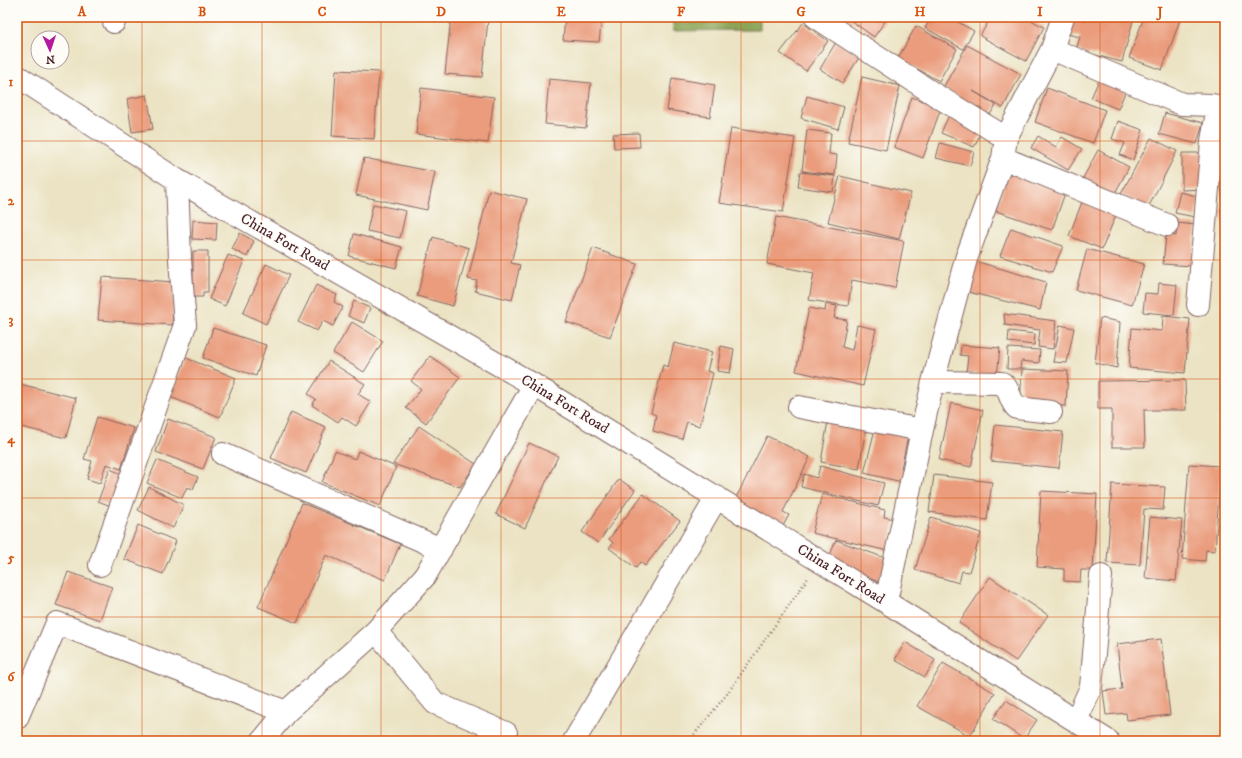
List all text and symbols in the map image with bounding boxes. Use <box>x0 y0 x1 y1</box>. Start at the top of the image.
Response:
text: A <box>77 4 87 20</box>
text: B <box>198 4 206 20</box>
text: C <box>318 4 327 20</box>
text: D <box>436 4 446 20</box>
text: E <box>556 4 566 20</box>
text: F <box>677 4 686 20</box>
text: G <box>796 4 806 20</box>
text: H <box>915 4 926 20</box>
text: I <box>1037 4 1043 20</box>
text: J <box>1155 4 1163 21</box>
north arrow <box>30 30 70 70</box>
text: N <box>46 52 55 66</box>
text: 1 <box>9 74 14 90</box>
text: 2 <box>8 193 15 209</box>
street label: China Fort Road <box>237 209 333 275</box>
text: 3 <box>9 312 14 328</box>
street label: China Fort Road <box>517 370 613 438</box>
text: 4 <box>6 431 15 448</box>
street label: China Fort Road <box>794 540 889 609</box>
text: 5 <box>7 550 15 566</box>
text: 6 <box>8 669 16 685</box>

